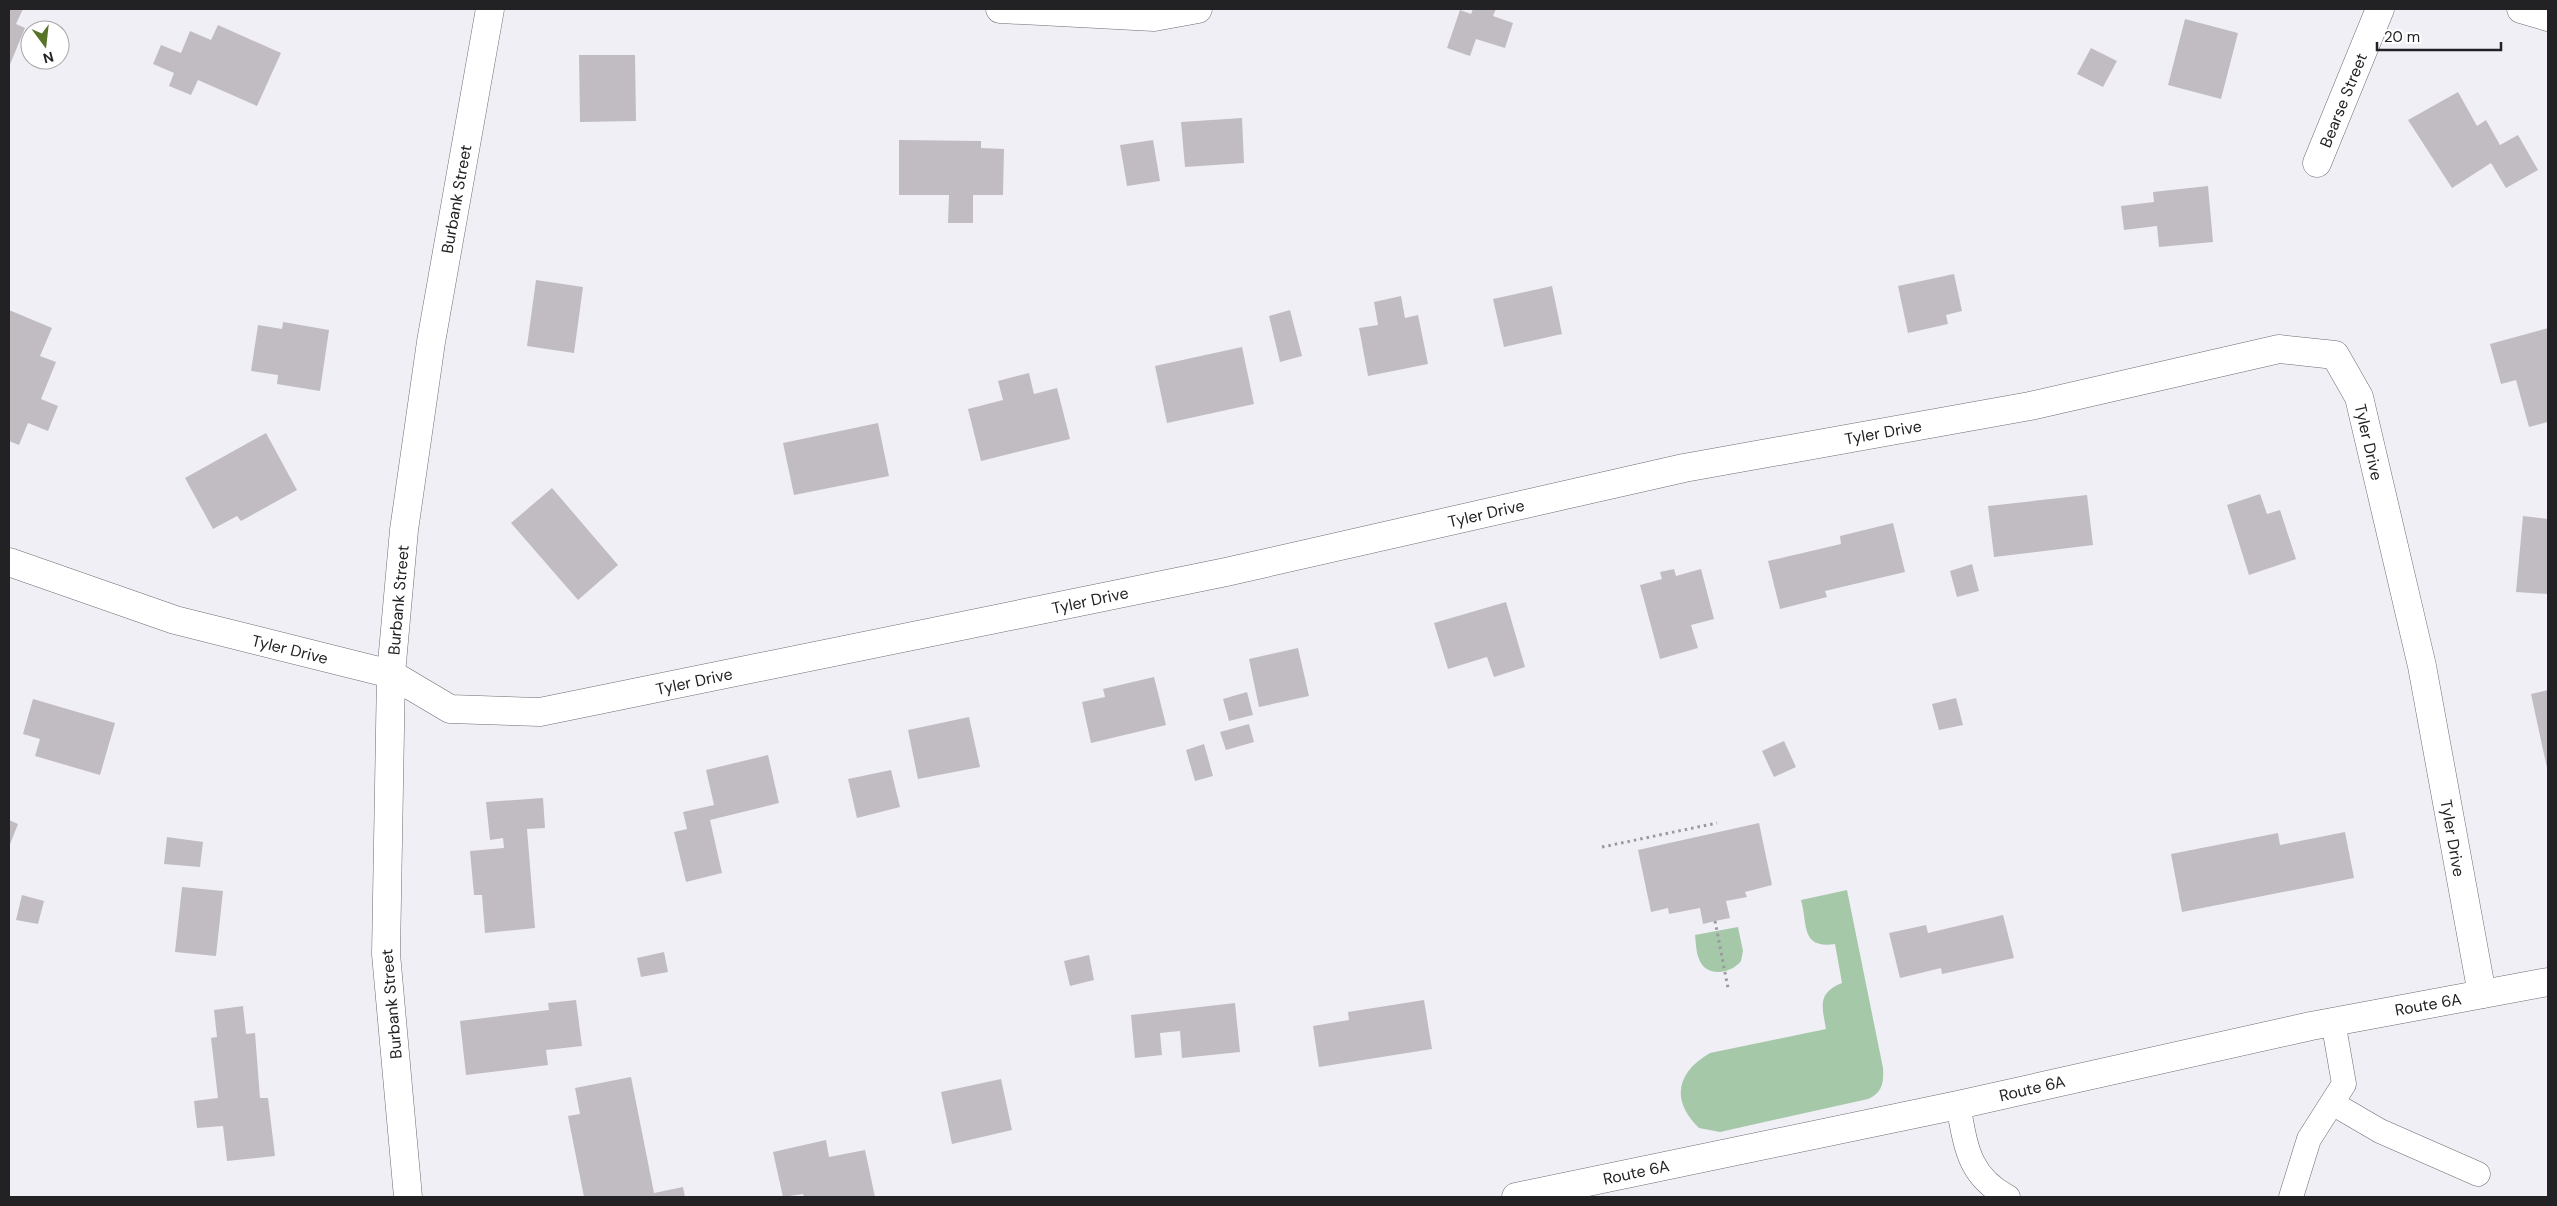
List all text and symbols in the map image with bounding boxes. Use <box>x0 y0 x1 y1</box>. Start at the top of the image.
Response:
north arrow <box>20 20 70 70</box>
scale bar <box>2377 20 2501 52</box>
text: 20 m <box>2384 27 2420 47</box>
text: N <box>41 48 56 68</box>
street label: Bearse Street <box>2315 50 2372 151</box>
street label: Burbank Street <box>437 143 476 255</box>
street label: Tyler Drive <box>2350 402 2387 482</box>
street label: Tyler Drive <box>1843 415 1923 450</box>
street label: Tyler Drive <box>1446 495 1526 532</box>
street label: Burbank Street <box>383 544 414 656</box>
street label: Tyler Drive <box>1050 582 1130 619</box>
street label: Tyler Drive <box>250 630 330 669</box>
street label: Tyler Drive <box>654 663 734 700</box>
street label: Tyler Drive <box>2435 798 2470 878</box>
street label: Burbank Street <box>376 948 407 1060</box>
street label: Route 6A <box>2393 988 2463 1021</box>
street label: Route 6A <box>1997 1071 2068 1106</box>
street label: Route 6A <box>1601 1155 1671 1190</box>

